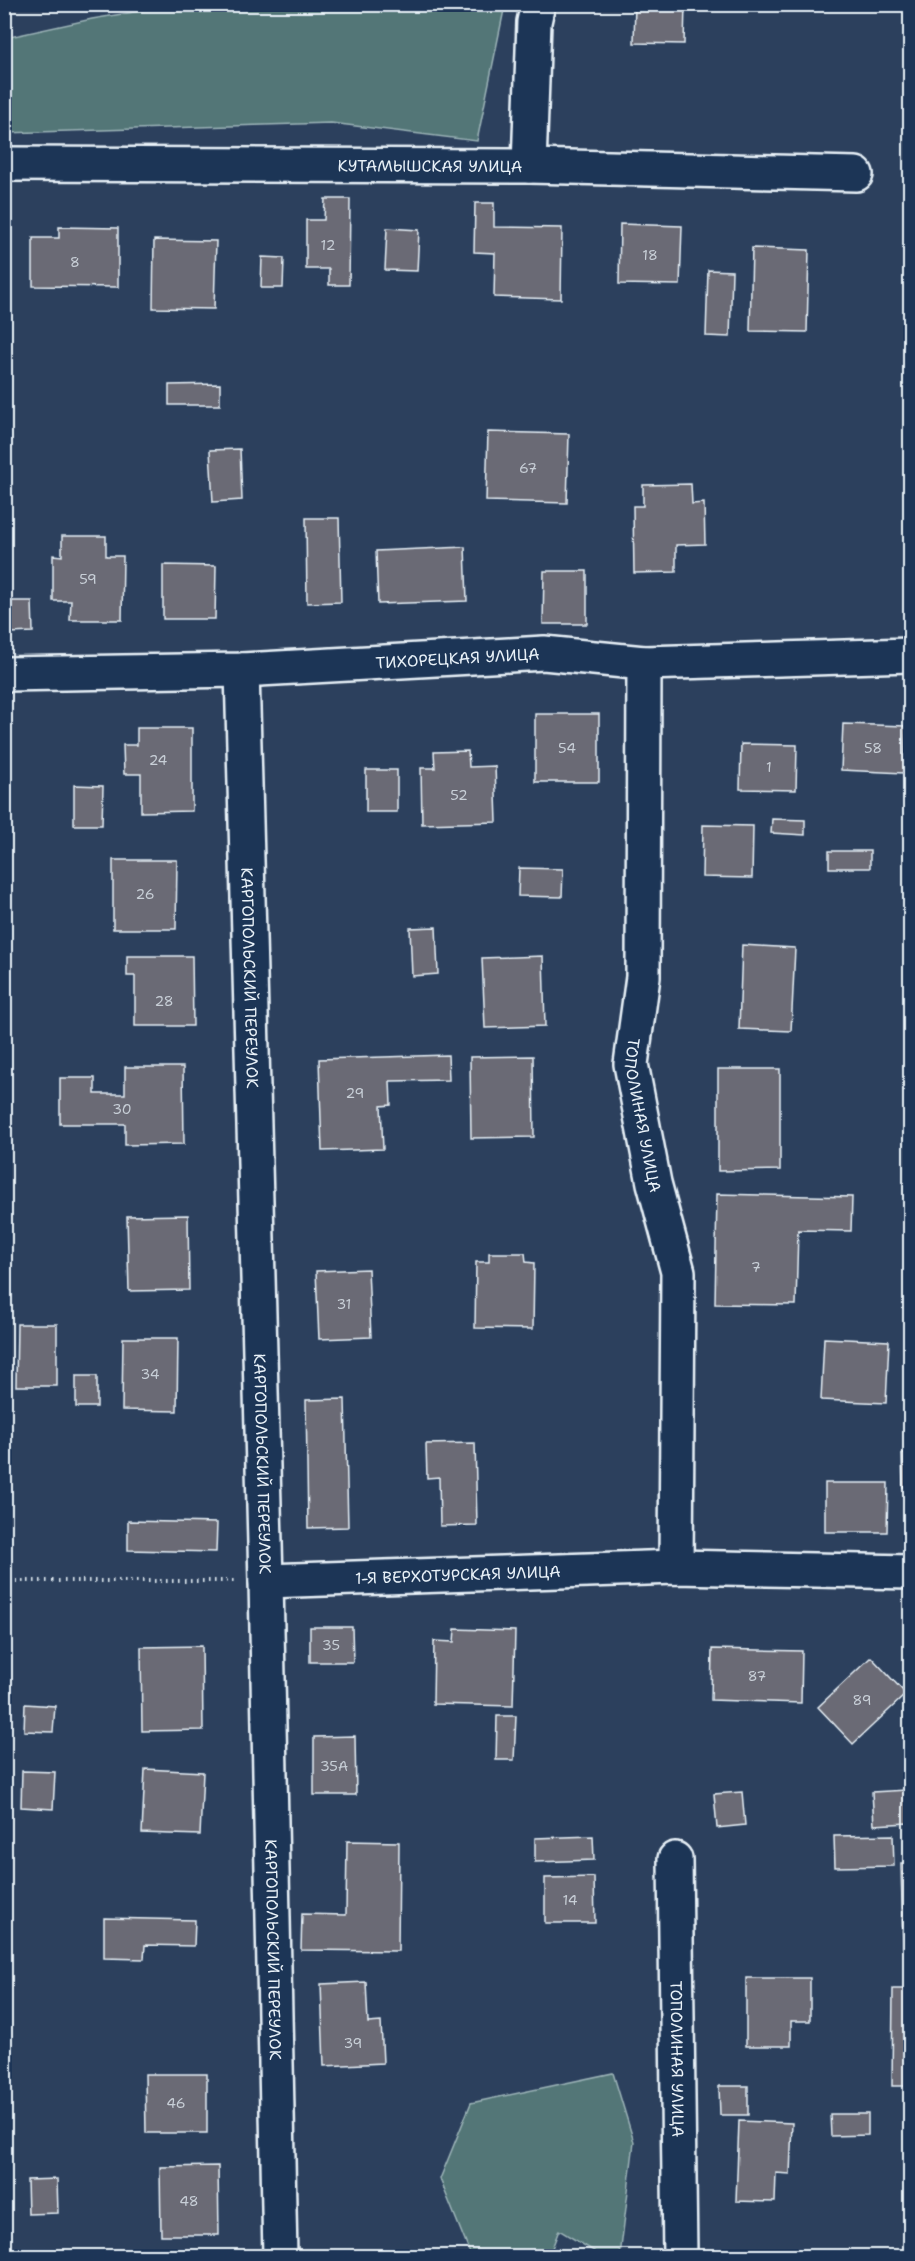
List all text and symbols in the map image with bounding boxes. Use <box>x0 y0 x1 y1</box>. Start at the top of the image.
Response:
street label: КУТАМЫШСКАЯ УЛИЦА <box>338 155 522 176</box>
house number: 12 <box>321 236 335 254</box>
house number: 18 <box>642 246 658 264</box>
house number: 8 <box>70 253 80 271</box>
house number: 67 <box>519 459 537 477</box>
house number: 59 <box>79 570 97 588</box>
street label: ТИХОРЕЦКАЯ УЛИЦА <box>375 643 540 673</box>
house number: 54 <box>558 739 576 757</box>
house number: 58 <box>864 739 882 757</box>
house number: 24 <box>149 751 168 769</box>
house number: 1 <box>766 758 772 776</box>
house number: 52 <box>450 786 468 804</box>
street label: КАРГОПОЛЬСКИЙ ПЕРЕУЛОК <box>237 867 264 1089</box>
house number: 26 <box>136 885 155 903</box>
house number: 28 <box>154 992 174 1010</box>
street label: ТОПОЛИНАЯ УЛИЦА <box>620 1037 667 1195</box>
house number: 29 <box>346 1084 364 1102</box>
house number: 30 <box>112 1100 132 1118</box>
house number: 7 <box>751 1258 761 1276</box>
house number: 31 <box>337 1295 351 1313</box>
street label: КАРГОПОЛЬСКИЙ ПЕРЕУЛОК <box>250 1353 276 1575</box>
house number: 34 <box>140 1365 160 1383</box>
street label: 1-Я ВЕРХОТУРСКАЯ УЛИЦА <box>355 1560 561 1588</box>
house number: 35 <box>322 1636 340 1654</box>
house number: 87 <box>748 1667 766 1685</box>
house number: 89 <box>853 1691 871 1709</box>
house number: 35А <box>320 1757 348 1775</box>
street label: КАРГОПОЛЬСКИЙ ПЕРЕУЛОК <box>261 1839 286 2061</box>
house number: 14 <box>562 1891 578 1909</box>
street label: ТОПОЛИНАЯ УЛИЦА <box>666 1980 689 2137</box>
house number: 39 <box>344 2034 362 2052</box>
house number: 46 <box>166 2094 186 2112</box>
house number: 48 <box>179 2192 199 2210</box>

